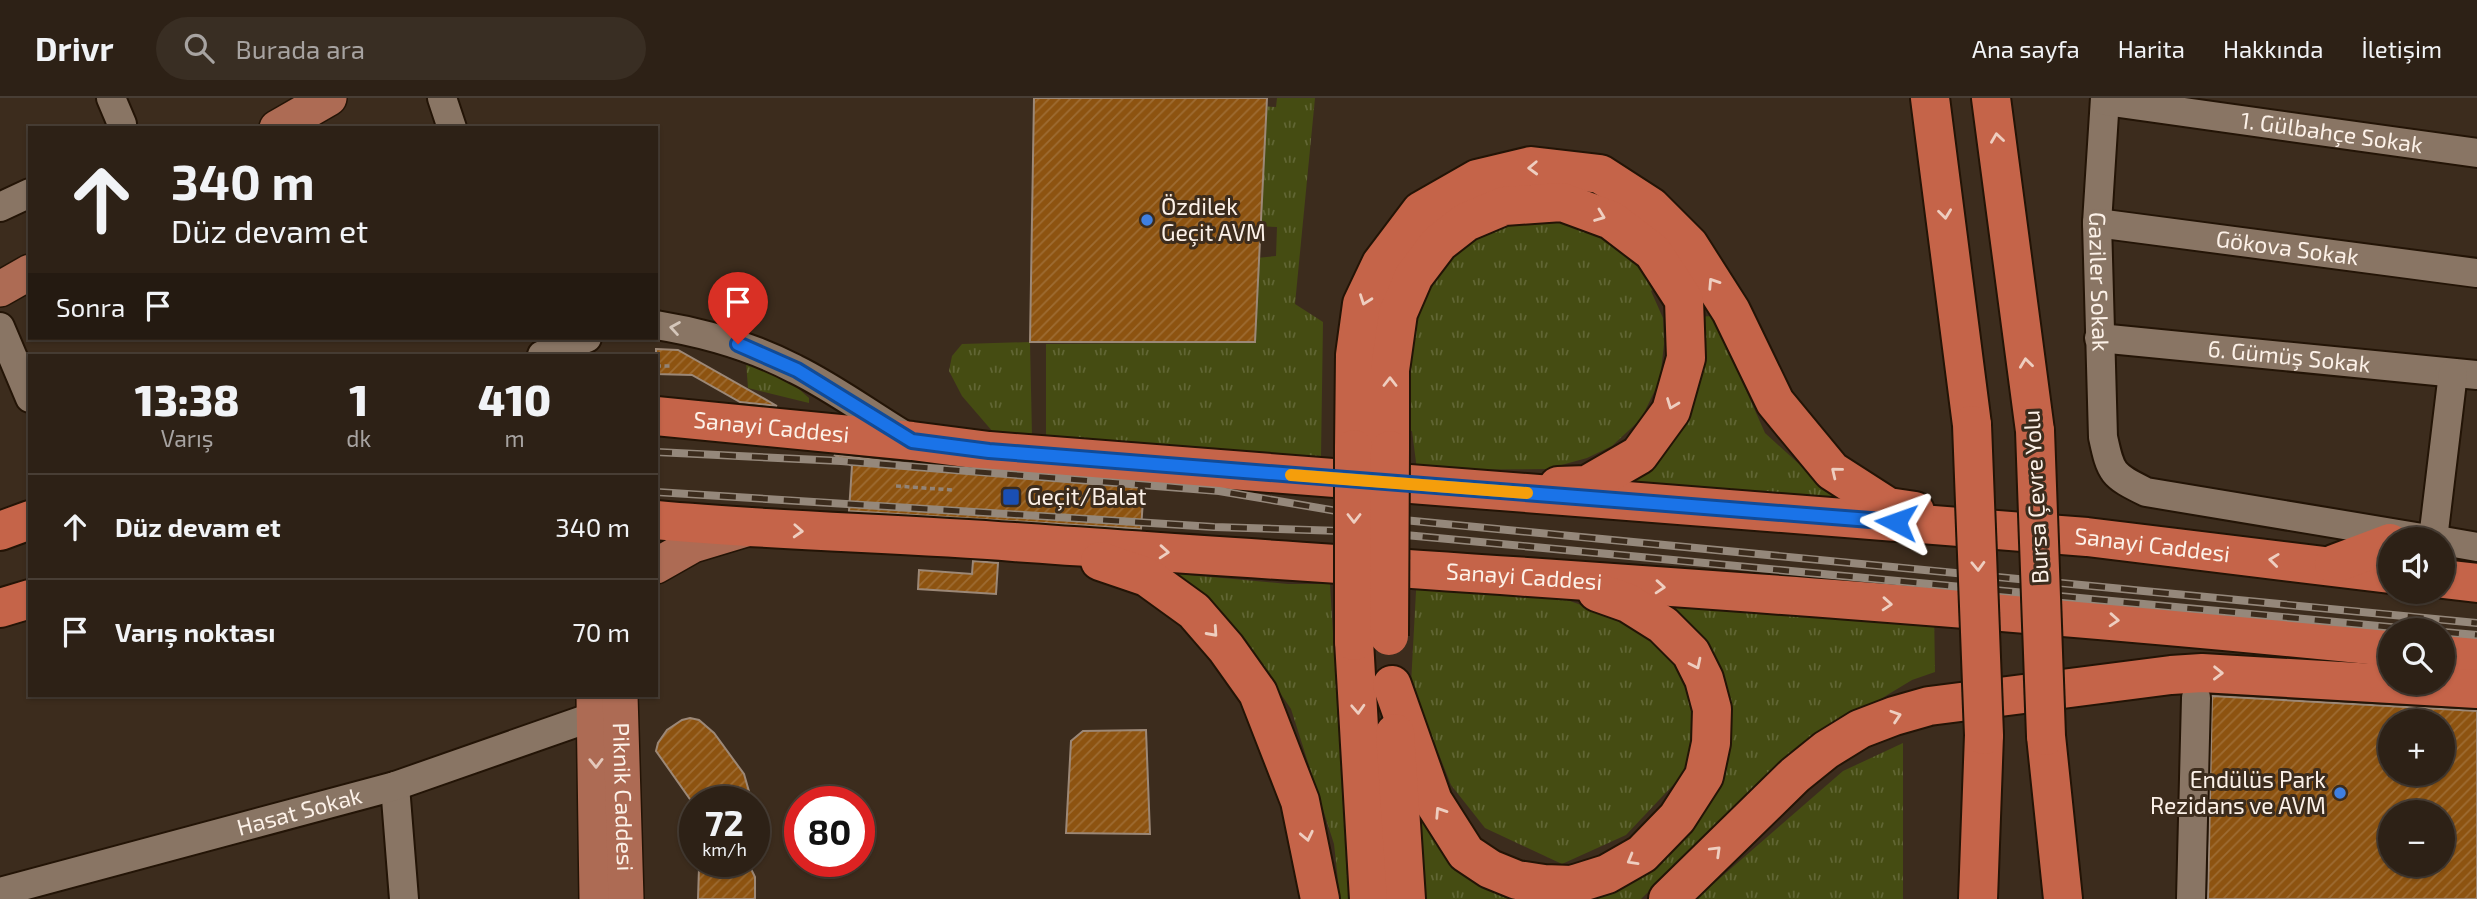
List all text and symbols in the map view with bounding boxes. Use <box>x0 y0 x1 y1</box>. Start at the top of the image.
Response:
search box <box>156 17 646 80</box>
text: Drivr <box>35 28 114 68</box>
icon: search <box>180 29 218 67</box>
text: Burada ara <box>236 33 365 64</box>
text: Ana sayfa <box>1972 34 2080 63</box>
text: Harita <box>2118 34 2185 63</box>
text: Hakkında <box>2223 34 2323 63</box>
text: İletişim <box>2361 34 2442 63</box>
street label: 1. Gülbahçe Sokak <box>2239 105 2425 158</box>
one-way arrow <box>1990 132 2005 144</box>
text: 340 m <box>171 151 315 210</box>
icon: ahead <box>56 154 147 245</box>
one-way arrow <box>1527 161 1538 176</box>
place label: Özdilek Geçit AVM <box>1161 192 1266 247</box>
one-way arrow <box>1593 208 1605 222</box>
one-way arrow <box>1938 208 1953 220</box>
text: Düz devam et <box>171 211 368 249</box>
street label: Gaziler Sokak <box>2084 211 2116 352</box>
marker: Özdilek Geçit AVM <box>1139 212 1155 228</box>
street label: Gökova Sokak <box>2214 224 2361 270</box>
pin <box>708 272 768 344</box>
one-way arrow <box>1709 278 1721 291</box>
icon: arrive <box>719 283 757 321</box>
icon: arrive <box>139 287 177 325</box>
text: Sonra <box>56 291 125 322</box>
one-way arrow <box>1359 293 1373 306</box>
one-way arrow <box>669 321 681 336</box>
street label: 6. Gümüş Sokak <box>2207 334 2372 378</box>
one-way arrow <box>2019 358 2034 369</box>
text: 13:38 <box>135 374 240 424</box>
text: 1 <box>349 374 368 424</box>
text: 410 <box>478 374 551 424</box>
one-way arrow <box>1382 376 1398 386</box>
one-way arrow <box>1666 397 1680 409</box>
street label: Sanayi Caddesi <box>692 405 851 448</box>
street label: Bursa Çevre Yolu <box>2016 409 2055 585</box>
text: Varış <box>161 424 213 452</box>
text: dk <box>346 424 371 452</box>
text: m <box>505 424 525 452</box>
one-way arrow <box>1832 468 1845 480</box>
place label: Geçit/Balat <box>1027 482 1147 511</box>
position arrow <box>1859 485 1933 559</box>
marker: Geçit/Balat <box>1001 487 1021 507</box>
icon: ahead <box>56 508 94 546</box>
text: Düz devam et <box>115 511 281 542</box>
text: 340 m <box>555 511 630 542</box>
one-way arrow <box>1346 513 1362 523</box>
street label: Sanayi Caddesi <box>2074 521 2232 567</box>
one-way arrow <box>792 523 803 538</box>
map controls <box>2378 527 2455 877</box>
button: sound <box>2378 527 2455 604</box>
one-way arrow <box>1159 544 1170 559</box>
one-way arrow <box>2268 553 2280 568</box>
street label: Sanayi Caddesi <box>1445 556 1603 595</box>
one-way arrow <box>1970 561 1985 572</box>
one-way arrow <box>1655 579 1666 594</box>
one-way arrow <box>1881 596 1892 611</box>
icon: arrive <box>56 613 94 651</box>
one-way arrow <box>2108 613 2119 628</box>
text: Varış noktası <box>115 616 275 647</box>
text: 70 m <box>572 616 630 647</box>
button: search <box>2378 618 2455 695</box>
one-way arrow <box>1205 624 1217 637</box>
one-way arrow <box>1688 656 1702 669</box>
one-way arrow <box>2213 666 2224 681</box>
one-way arrow <box>1350 704 1365 715</box>
button: + <box>2378 709 2455 786</box>
one-way arrow <box>1889 710 1902 724</box>
street label: Piknik Caddesi <box>608 722 640 872</box>
one-way arrow <box>588 758 603 769</box>
place label: Endülüs Park Rezidans ve AVM <box>2150 765 2326 819</box>
street label: Hasat Sokak <box>234 780 365 841</box>
marker: Endülüs Park Rezidans ve AVM <box>2332 785 2348 801</box>
speed limit sign: 80 <box>784 786 875 877</box>
button: − <box>2378 800 2455 877</box>
text: 72 <box>705 801 744 843</box>
one-way arrow <box>1436 807 1448 820</box>
one-way arrow <box>1299 830 1314 842</box>
text: km/h <box>702 838 747 860</box>
one-way arrow <box>1708 847 1721 860</box>
one-way arrow <box>1627 852 1640 865</box>

